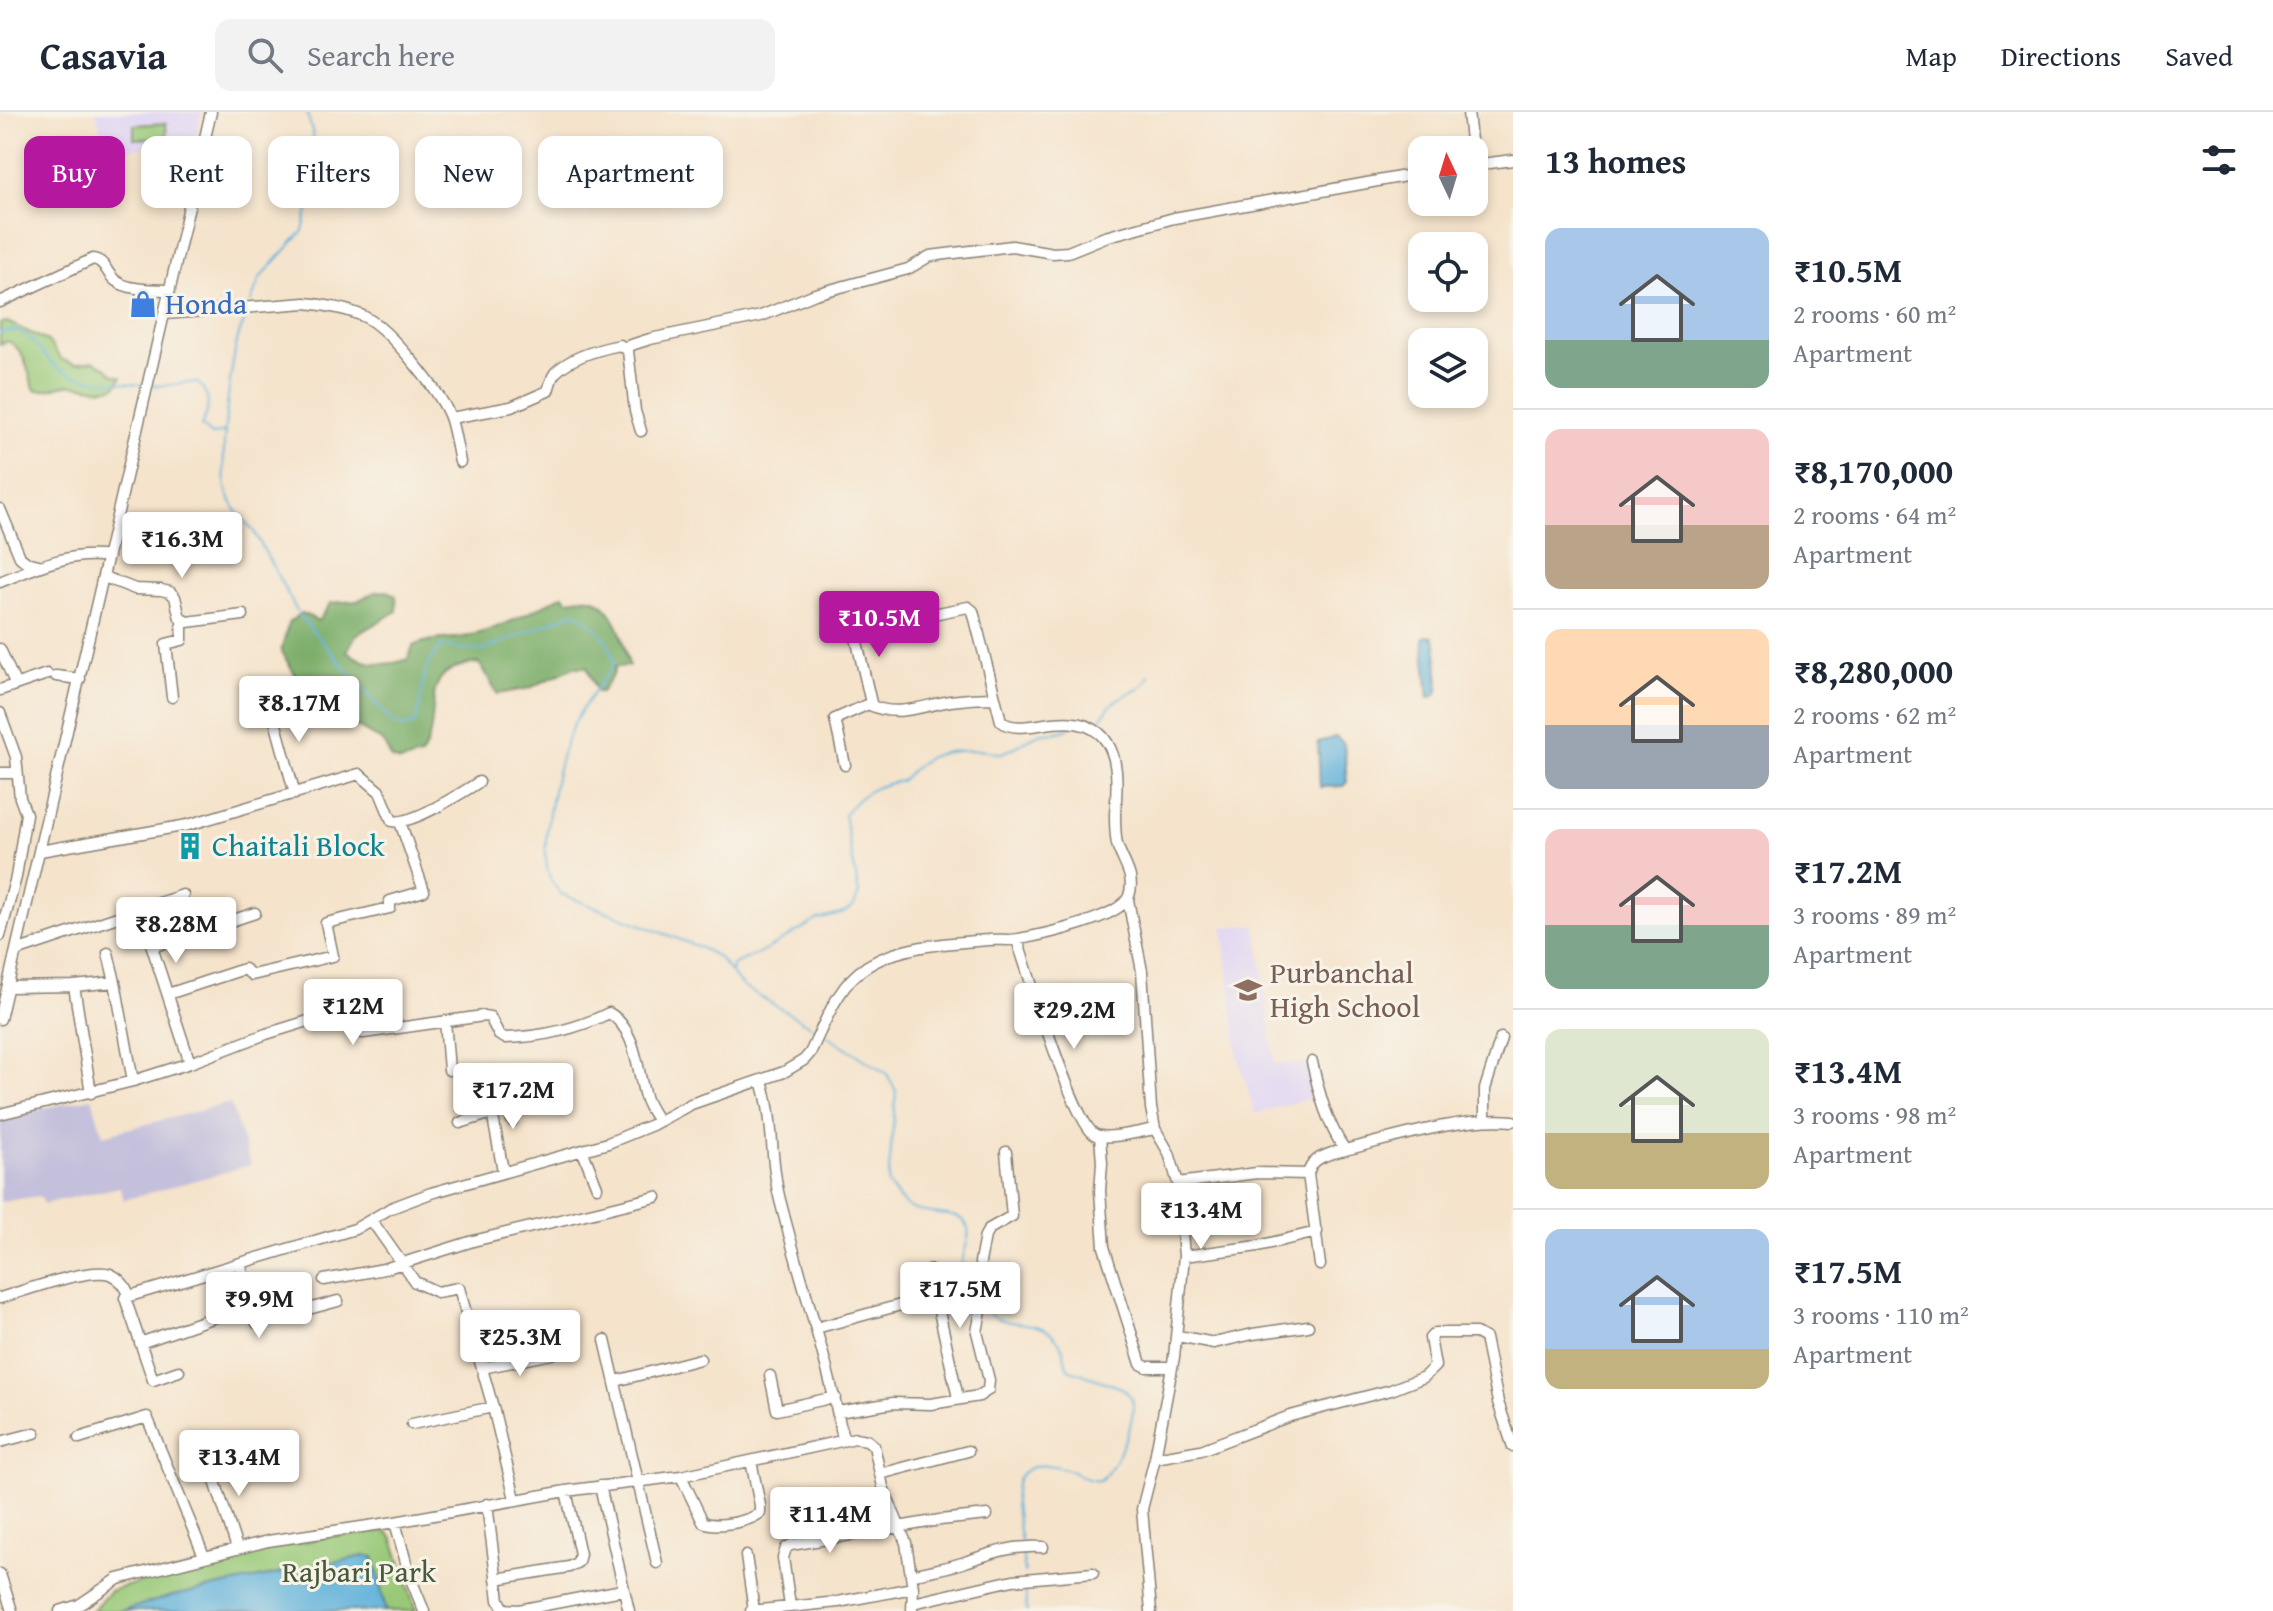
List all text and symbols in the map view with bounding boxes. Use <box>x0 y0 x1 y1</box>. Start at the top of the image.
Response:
search box <box>215 19 775 91</box>
text: Casavia <box>40 27 167 83</box>
icon: search <box>243 33 287 77</box>
text: Search here <box>307 33 455 77</box>
text: Map <box>1905 35 1957 76</box>
text: Directions <box>2001 35 2121 76</box>
text: Saved <box>2165 35 2233 76</box>
chip: Buy <box>24 136 125 208</box>
chip: Rent <box>141 136 252 208</box>
chip: Filters <box>268 136 399 208</box>
chip: New <box>415 136 522 208</box>
chip: Apartment <box>538 136 723 208</box>
north arrow <box>1408 136 1488 216</box>
map controls <box>1408 136 1488 408</box>
text: 13 homes <box>1545 136 1686 185</box>
icon: filters <box>2197 138 2241 182</box>
button: locate <box>1408 232 1488 312</box>
text: ₹10.5M <box>1793 245 1902 294</box>
icon: home <box>1609 260 1705 356</box>
place label: Honda <box>165 281 247 325</box>
shop icon: Honda <box>128 289 158 319</box>
text: 2 rooms · 60 m² <box>1793 294 1956 333</box>
button: layers <box>1408 328 1488 408</box>
text: Apartment <box>1793 333 1912 372</box>
text: ₹8,170,000 <box>1793 446 1953 495</box>
icon: home <box>1609 461 1705 557</box>
text: 2 rooms · 64 m² <box>1793 495 1956 534</box>
pin: ₹16.3M <box>117 512 247 580</box>
text: ₹16.3M <box>140 518 224 557</box>
text: Apartment <box>1793 534 1912 573</box>
pin: ₹10.5M <box>814 591 944 659</box>
text: ₹10.5M <box>837 597 921 636</box>
text: ₹8,280,000 <box>1793 646 1953 695</box>
icon: home <box>1609 661 1705 757</box>
pin: ₹8.17M <box>234 676 364 744</box>
text: ₹8.17M <box>257 682 341 721</box>
text: 2 rooms · 62 m² <box>1793 695 1956 734</box>
text: Apartment <box>1793 734 1912 773</box>
place label: Chaitali Block <box>212 823 386 867</box>
building icon: Chaitali Block <box>175 831 205 861</box>
text: ₹17.2M <box>1793 846 1902 895</box>
icon: home <box>1609 861 1705 957</box>
text: 3 rooms · 89 m² <box>1793 895 1956 934</box>
pin: ₹8.28M <box>111 897 241 965</box>
text: ₹8.28M <box>134 903 218 942</box>
text: Apartment <box>1793 934 1912 973</box>
place label: Purbanchal High School <box>1270 950 1420 1028</box>
school or university icon: Purbanchal High School <box>1233 975 1263 1005</box>
pin: ₹12M <box>306 979 400 1047</box>
pin: ₹29.2M <box>1009 983 1139 1051</box>
text: ₹12M <box>322 985 384 1024</box>
text: ₹29.2M <box>1032 989 1116 1028</box>
text: ₹13.4M <box>1793 1046 1902 1095</box>
icon: home <box>1609 1061 1705 1157</box>
pin: ₹17.2M <box>448 1063 578 1131</box>
text: ₹17.2M <box>471 1069 555 1108</box>
text: 3 rooms · 98 m² <box>1793 1095 1956 1134</box>
text: Apartment <box>1793 1134 1912 1173</box>
pin: ₹13.4M <box>1136 1183 1266 1251</box>
text: ₹13.4M <box>1159 1189 1243 1228</box>
text: ₹17.5M <box>1793 1246 1902 1295</box>
icon: home <box>1609 1261 1705 1357</box>
pin: ₹17.5M <box>895 1262 1025 1330</box>
text: ₹17.5M <box>918 1268 1002 1307</box>
pin: ₹9.9M <box>203 1272 315 1340</box>
text: ₹9.9M <box>224 1278 294 1317</box>
text: 3 rooms · 110 m² <box>1793 1295 1969 1334</box>
pin: ₹25.3M <box>455 1310 585 1378</box>
text: ₹25.3M <box>478 1316 562 1355</box>
text: Apartment <box>1793 1334 1912 1373</box>
pin: ₹13.4M <box>174 1430 304 1498</box>
text: ₹13.4M <box>197 1436 281 1475</box>
pin: ₹11.4M <box>765 1487 895 1555</box>
text: ₹11.4M <box>788 1493 872 1532</box>
park label: Rajbari Park <box>282 1549 437 1593</box>

